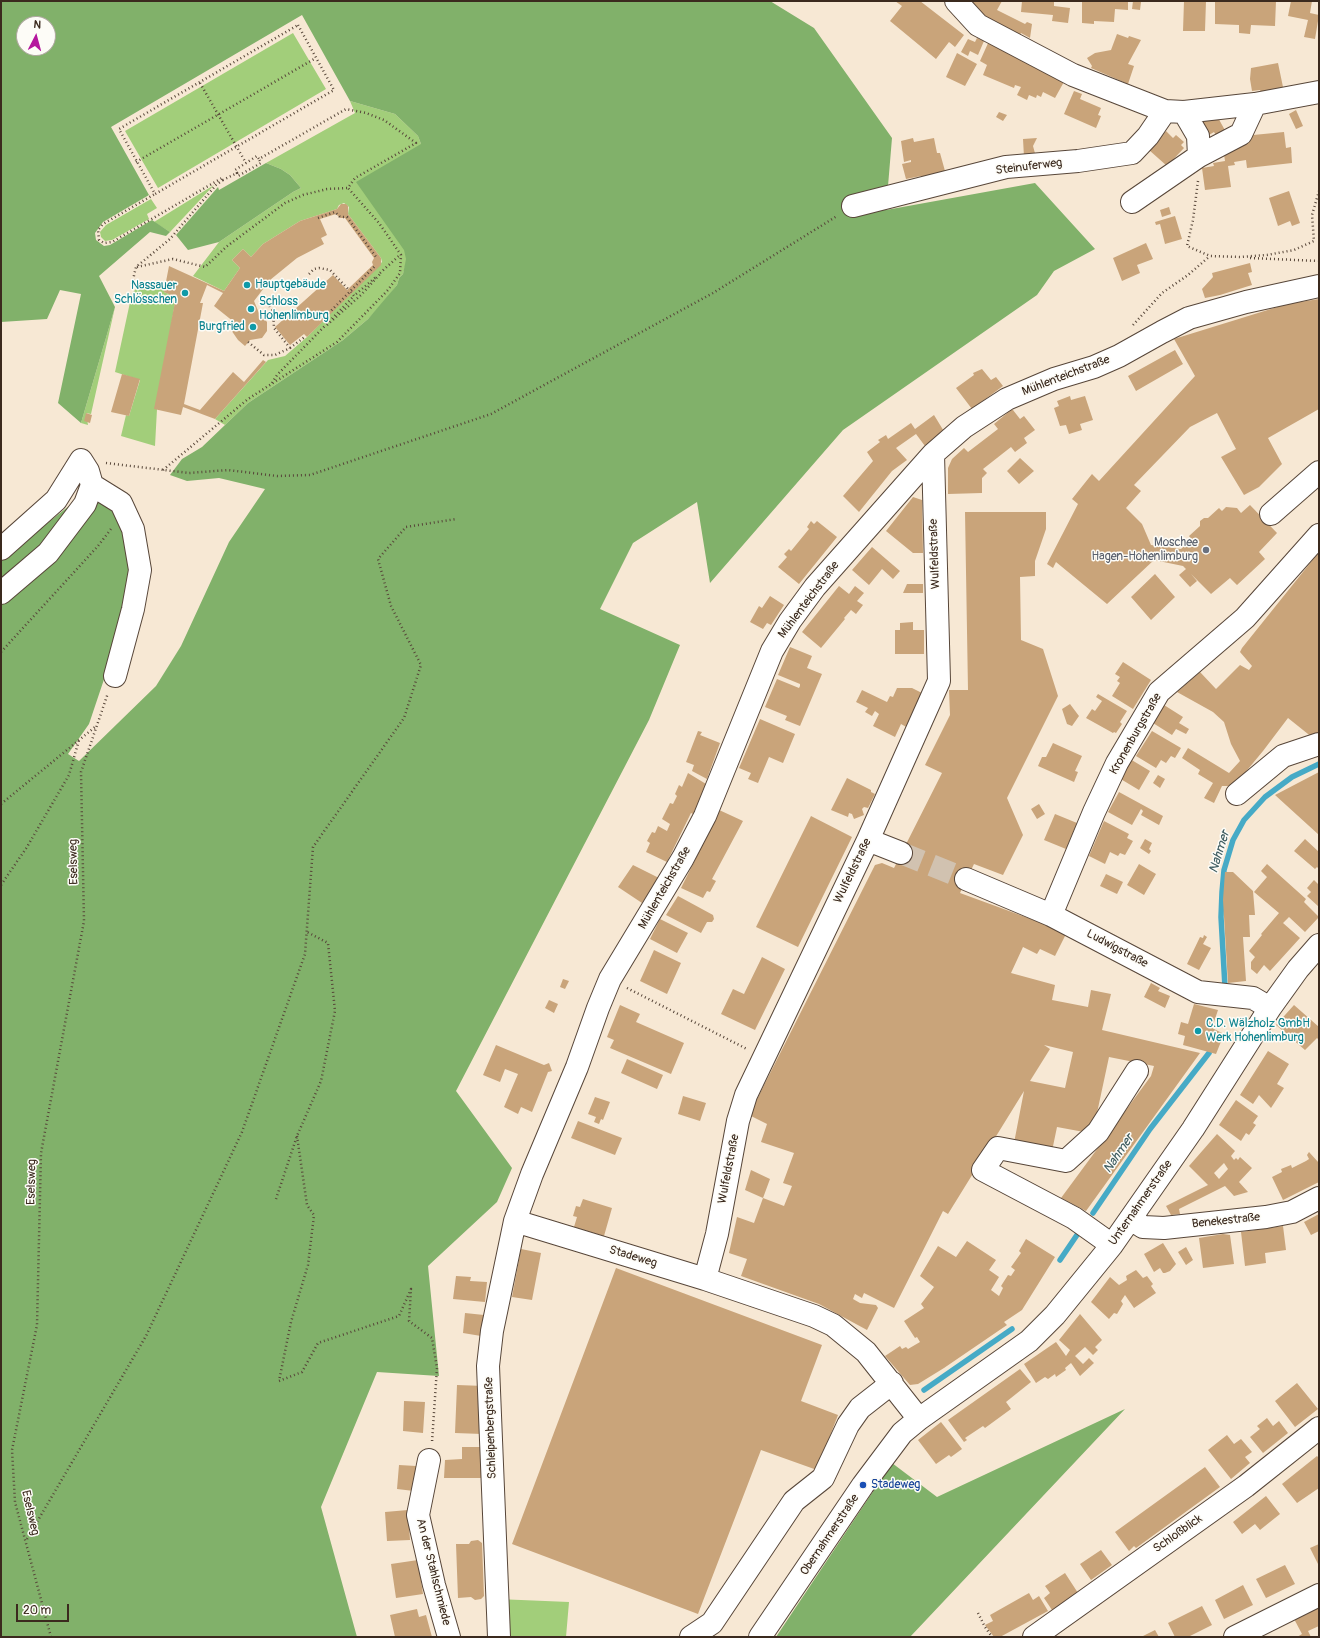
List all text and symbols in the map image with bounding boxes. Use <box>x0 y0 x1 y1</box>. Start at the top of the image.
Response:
north arrow <box>16 16 56 56</box>
text: N <box>33 18 42 31</box>
street label: Steinuferweg <box>995 156 1063 178</box>
place label: Hauptgebäude <box>255 278 326 292</box>
place label: Nassauer Schlösschen <box>114 279 177 307</box>
marker: Hauptgebäude <box>242 280 252 290</box>
marker: Nassauer Schlösschen <box>180 288 190 298</box>
place label: Schloss Hohenlimburg <box>259 295 329 323</box>
marker: Schloss Hohenlimburg <box>246 304 256 314</box>
place label: Burgfried <box>199 320 245 334</box>
marker: Burgfried <box>248 322 258 332</box>
street label: Mühlenteichstraße <box>1020 353 1112 399</box>
street label: Wulfeldstraße <box>927 519 943 589</box>
place label: Moschee Hagen-Hohenlimburg <box>1091 536 1198 564</box>
marker: Moschee Hagen-Hohenlimburg <box>1201 545 1211 555</box>
street label: Mühlenteichstraße <box>775 559 843 641</box>
street label: Kronenburgstraße <box>1107 691 1165 777</box>
water label: Nahmer <box>1206 829 1234 875</box>
street label: Wulfeldstraße <box>831 836 875 906</box>
street label: Eselsweg <box>66 839 82 885</box>
street label: Mühlenteichstraße <box>636 844 694 932</box>
street label: Ludwigstraße <box>1084 927 1150 971</box>
place label: C.D. Wälzholz GmbH Werk Hohenlimburg <box>1206 1017 1310 1045</box>
marker: C.D. Wälzholz GmbH Werk Hohenlimburg <box>1193 1026 1203 1036</box>
water label: Nahmer <box>1100 1132 1138 1176</box>
street label: Wulfeldstraße <box>715 1133 743 1205</box>
street label: Unternahmerstraße <box>1106 1157 1176 1249</box>
street label: Eselsweg <box>24 1159 40 1205</box>
street label: Benekestraße <box>1191 1210 1261 1232</box>
street label: Stadeweg <box>607 1243 659 1271</box>
street label: Schleipenbergstraße <box>482 1377 500 1479</box>
place label: Stadeweg <box>871 1478 920 1492</box>
marker: Stadeweg <box>858 1480 868 1490</box>
street label: Eselsweg <box>18 1489 42 1537</box>
street label: Obernahmerstraße <box>797 1492 863 1578</box>
street label: Schloßblick <box>1151 1512 1205 1556</box>
street label: An der Stahlschmiede <box>413 1517 453 1627</box>
scale bar <box>18 1596 71 1622</box>
text: 20 m <box>23 1603 51 1618</box>

